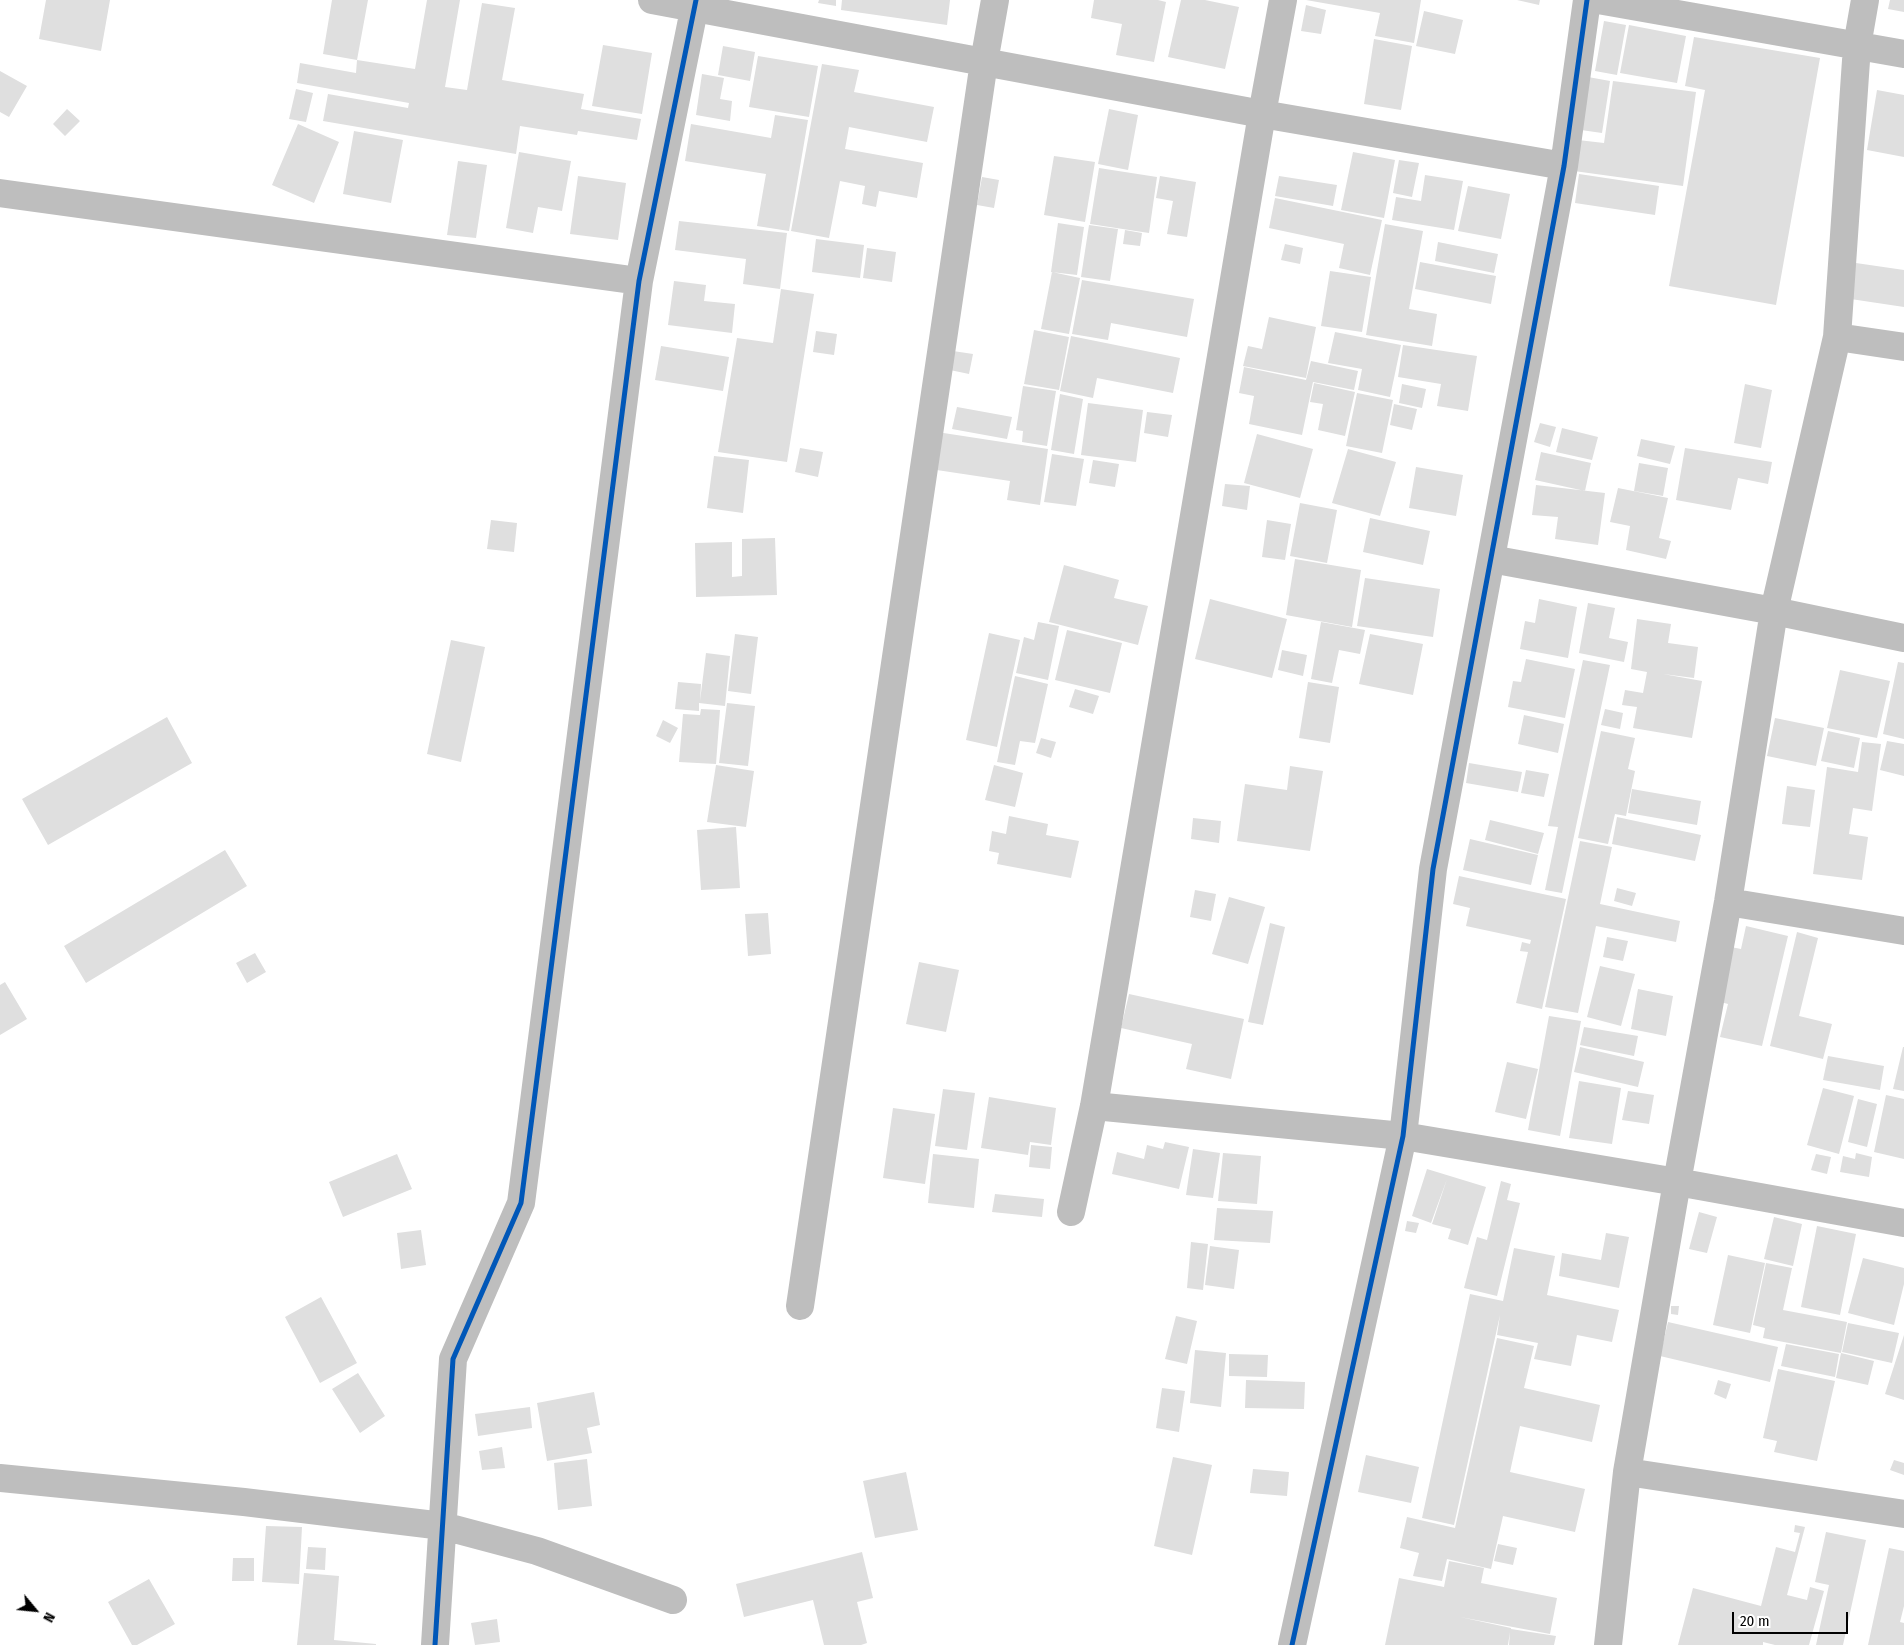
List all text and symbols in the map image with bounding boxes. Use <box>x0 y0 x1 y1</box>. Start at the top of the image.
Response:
north arrow <box>10 1585 60 1635</box>
scale bar <box>1734 1602 1850 1634</box>
text: N <box>39 1610 58 1625</box>
text: 20 m <box>1740 1612 1770 1630</box>

